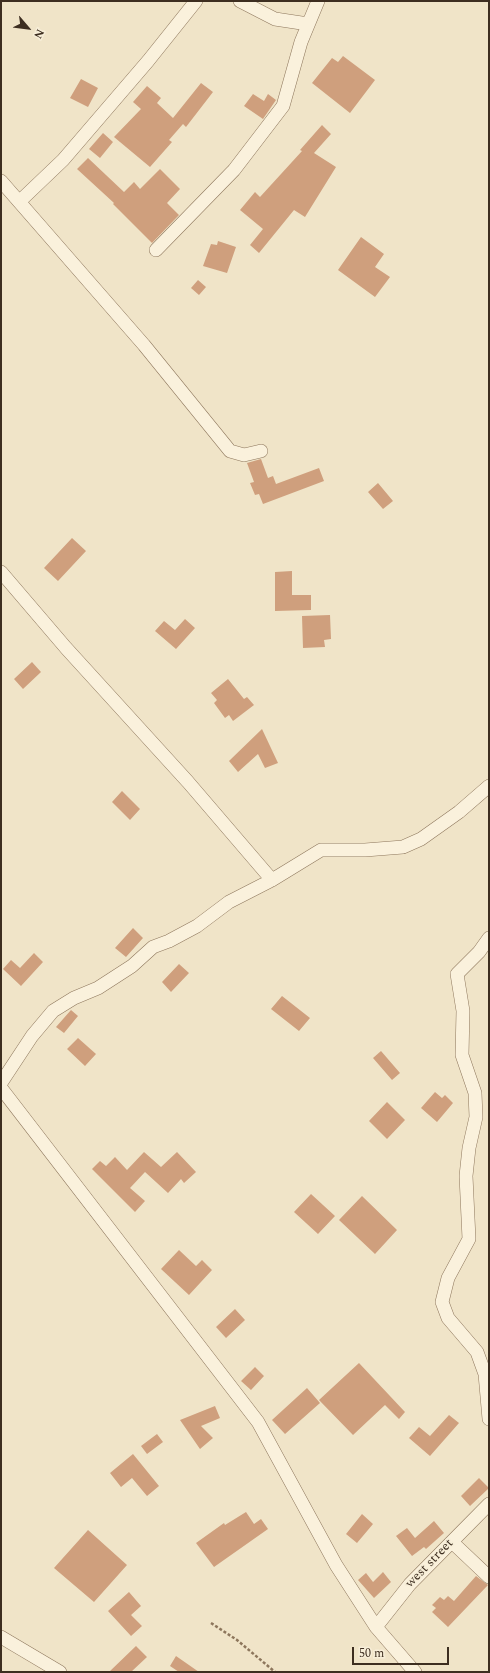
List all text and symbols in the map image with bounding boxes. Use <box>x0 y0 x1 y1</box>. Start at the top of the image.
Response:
north arrow <box>8 8 48 48</box>
text: N <box>29 26 49 42</box>
street label: west street <box>403 1536 457 1592</box>
scale bar <box>354 1639 451 1665</box>
text: 50 m <box>359 1644 384 1663</box>

